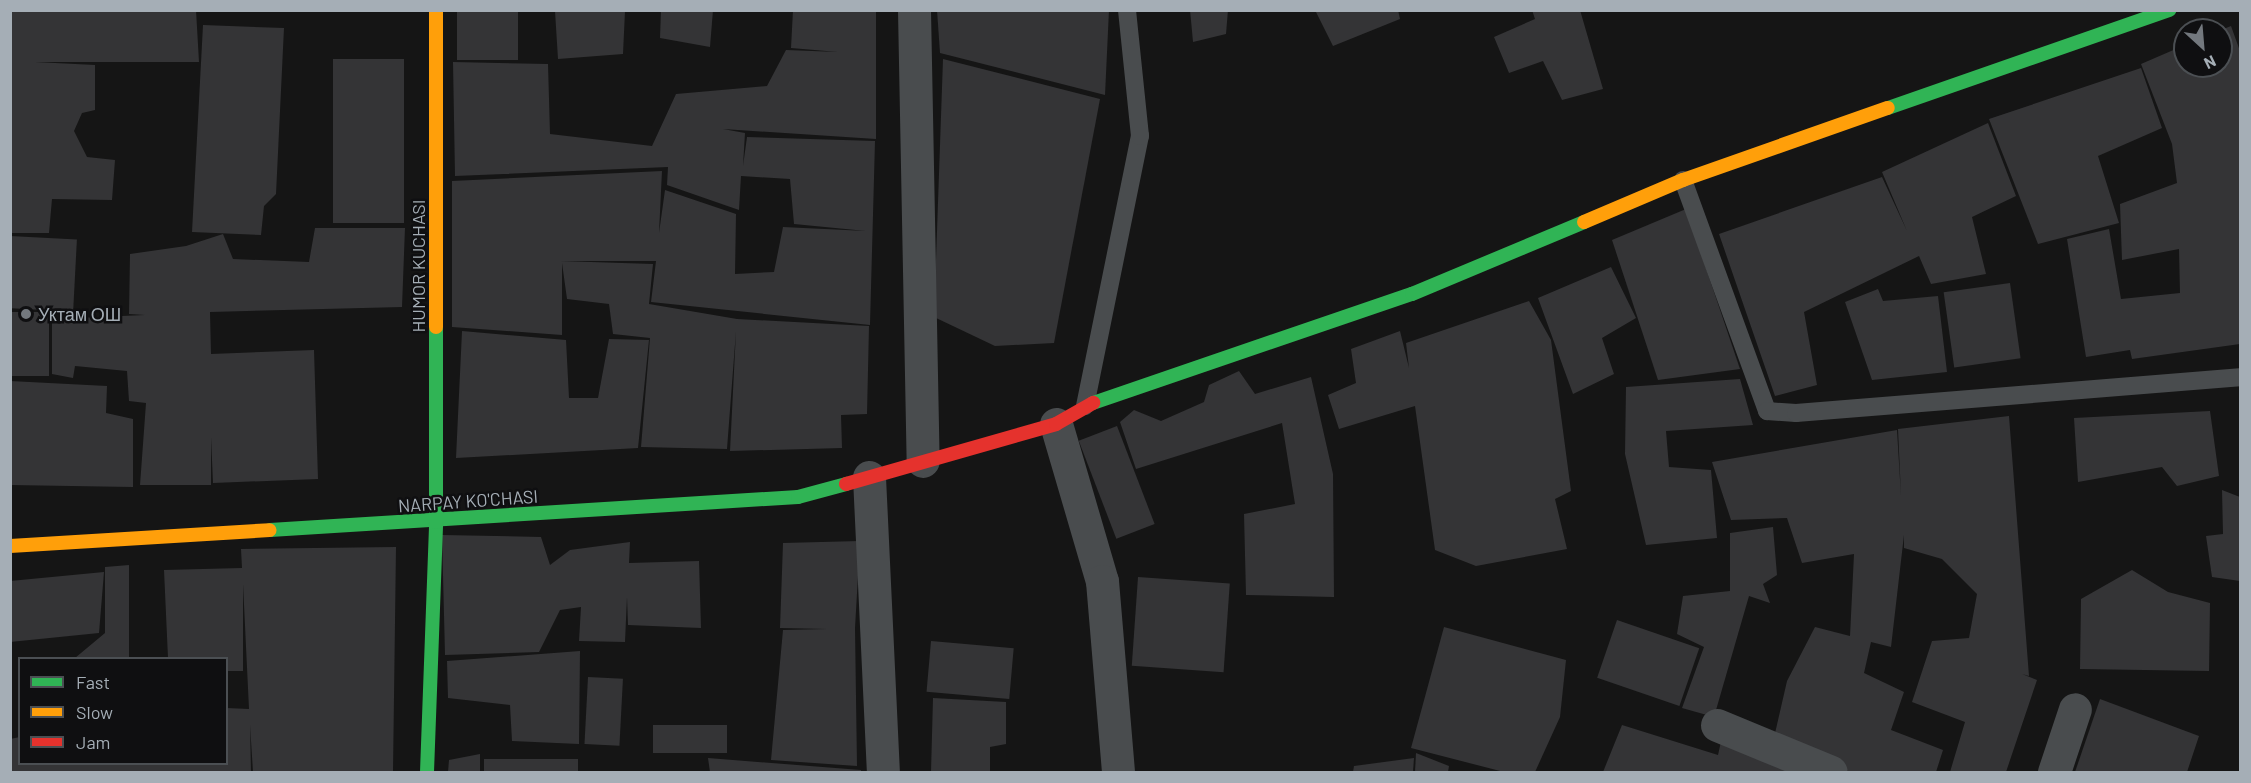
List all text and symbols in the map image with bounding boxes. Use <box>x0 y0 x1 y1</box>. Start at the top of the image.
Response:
north arrow <box>2173 18 2233 78</box>
text: N <box>2201 52 2219 74</box>
street label: HUMOR KUCHASI <box>407 200 429 332</box>
place label: Уктам ОШ <box>38 303 121 325</box>
marker: Уктам ОШ <box>19 307 33 321</box>
street label: NARPAY KO'CHASI <box>397 485 539 517</box>
legend <box>18 657 228 765</box>
text: Fast <box>76 671 110 693</box>
text: Slow <box>76 701 113 723</box>
text: Jam <box>76 731 110 753</box>

